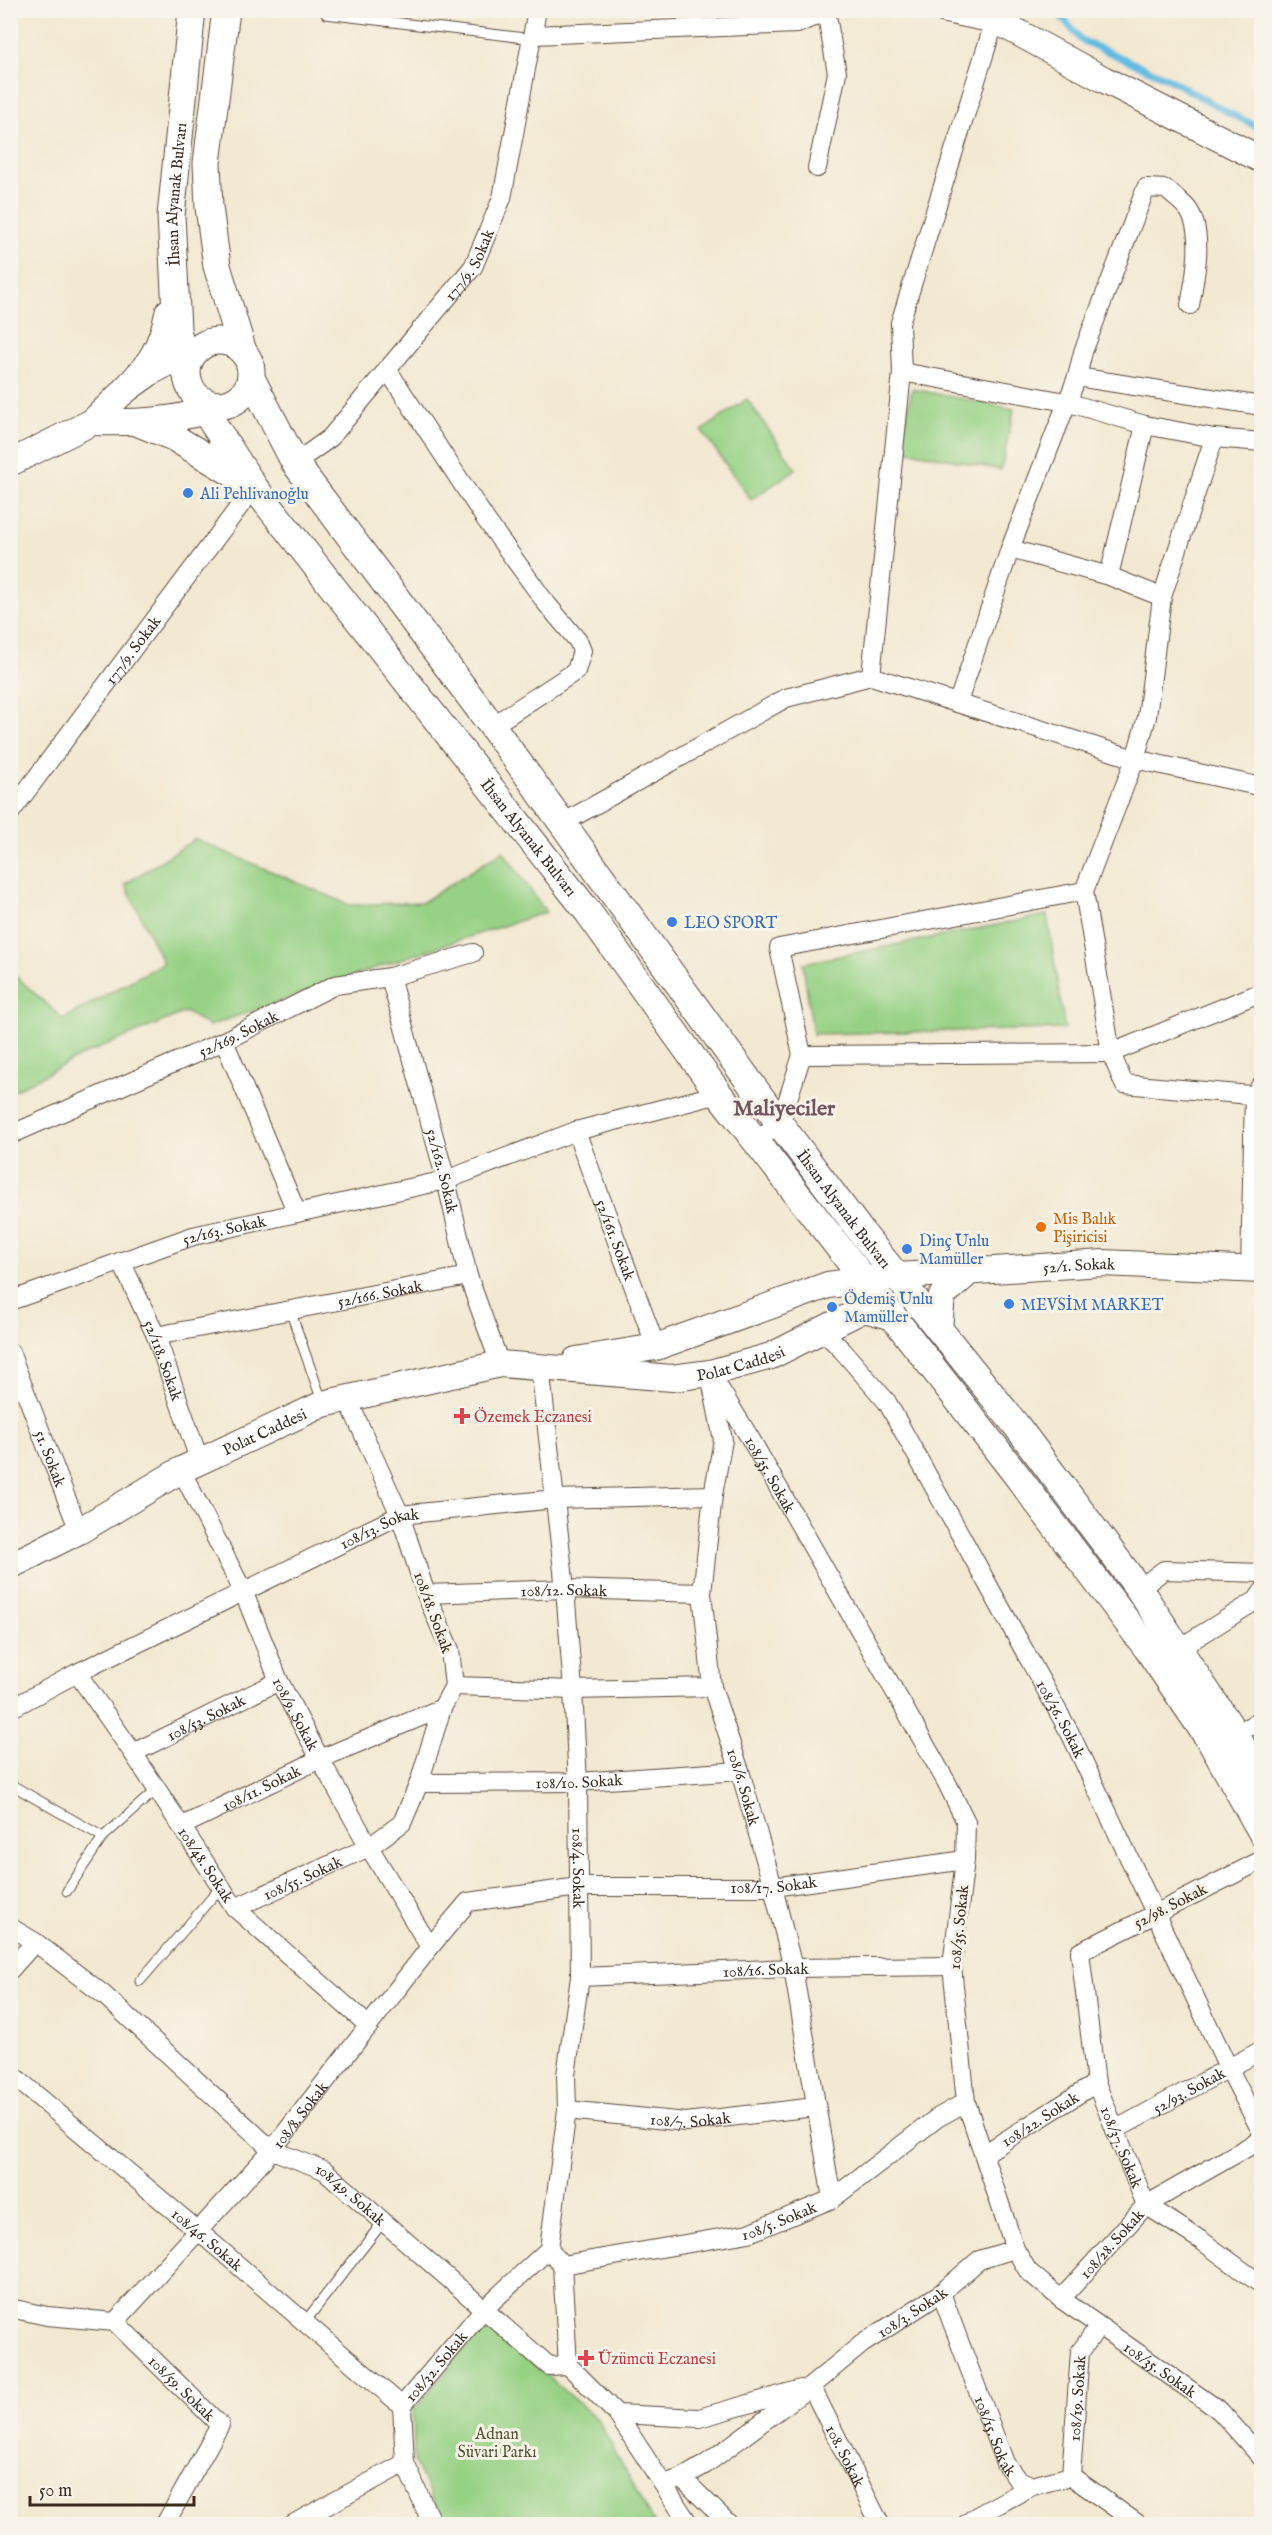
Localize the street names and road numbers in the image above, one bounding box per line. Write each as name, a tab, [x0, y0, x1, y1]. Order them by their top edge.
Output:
street label: İhsan Alyanak Bulvarı	[163, 122, 192, 267]
street label: 177/9. Sokak	[441, 226, 500, 306]
street label: 177/9. Sokak	[102, 612, 166, 689]
street label: İhsan Alyanak Bulvarı	[475, 774, 580, 901]
street label: 52/169. Sokak	[196, 1007, 283, 1063]
street label: 52/162. Sokak	[420, 1127, 461, 1216]
street label: İhsan Alyanak Bulvarı	[791, 1145, 895, 1273]
street label: 52/161. Sokak	[590, 1197, 639, 1284]
street label: 52/163. Sokak	[180, 1212, 269, 1251]
street label: 52/1. Sokak	[1043, 1255, 1116, 1279]
street label: 52/166. Sokak	[336, 1277, 425, 1313]
street label: 52/118. Sokak	[138, 1317, 186, 1404]
street label: Polat Caddesi	[696, 1343, 789, 1387]
street label: Polat Caddesi	[220, 1405, 310, 1461]
street label: 51. Sokak	[29, 1428, 69, 1491]
street label: 108/35. Sokak	[739, 1433, 799, 1517]
street label: 108/13. Sokak	[337, 1505, 421, 1555]
street label: 108/18. Sokak	[408, 1569, 456, 1657]
street label: 108/12. Sokak	[520, 1581, 608, 1603]
street label: 108/9. Sokak	[267, 1675, 322, 1755]
street label: 108/36. Sokak	[1031, 1677, 1089, 1762]
street label: 108/53. Sokak	[164, 1691, 249, 1747]
street label: 108/6. Sokak	[721, 1746, 763, 1829]
street label: 108/11. Sokak	[219, 1762, 305, 1817]
street label: 108/10. Sokak	[535, 1771, 624, 1794]
street label: 108/48. Sokak	[172, 1824, 237, 1908]
street label: 108/4. Sokak	[566, 1828, 587, 1909]
street label: 108/55. Sokak	[260, 1852, 346, 1906]
street label: 108/17. Sokak	[731, 1873, 819, 1899]
street label: 52/98. Sokak	[1131, 1880, 1211, 1934]
street label: 108/35. Sokak	[946, 1883, 974, 1971]
street label: 108/16. Sokak	[723, 1960, 809, 1983]
street label: 52/93. Sokak	[1150, 2064, 1230, 2119]
street label: 108/8. Sokak	[269, 2078, 334, 2153]
street label: 108/22. Sokak	[998, 2088, 1084, 2152]
street label: 108/37. Sokak	[1095, 2104, 1146, 2192]
street label: 108/7. Sokak	[649, 2109, 732, 2134]
street label: 108/49. Sokak	[312, 2160, 389, 2231]
street label: 108/5. Sokak	[741, 2198, 820, 2246]
street label: 108/46. Sokak	[166, 2205, 246, 2277]
street label: 108/28. Sokak	[1076, 2205, 1150, 2284]
street label: 108/3. Sokak	[874, 2283, 953, 2343]
street label: 108/32. Sokak	[402, 2327, 473, 2407]
street label: 108/35. Sokak	[1119, 2338, 1200, 2404]
street label: 108/59. Sokak	[143, 2352, 219, 2427]
street label: 108/19. Sokak	[1066, 2354, 1092, 2442]
street label: 108/15. Sokak	[969, 2394, 1020, 2482]
street label: 108. Sokak	[820, 2422, 868, 2492]

